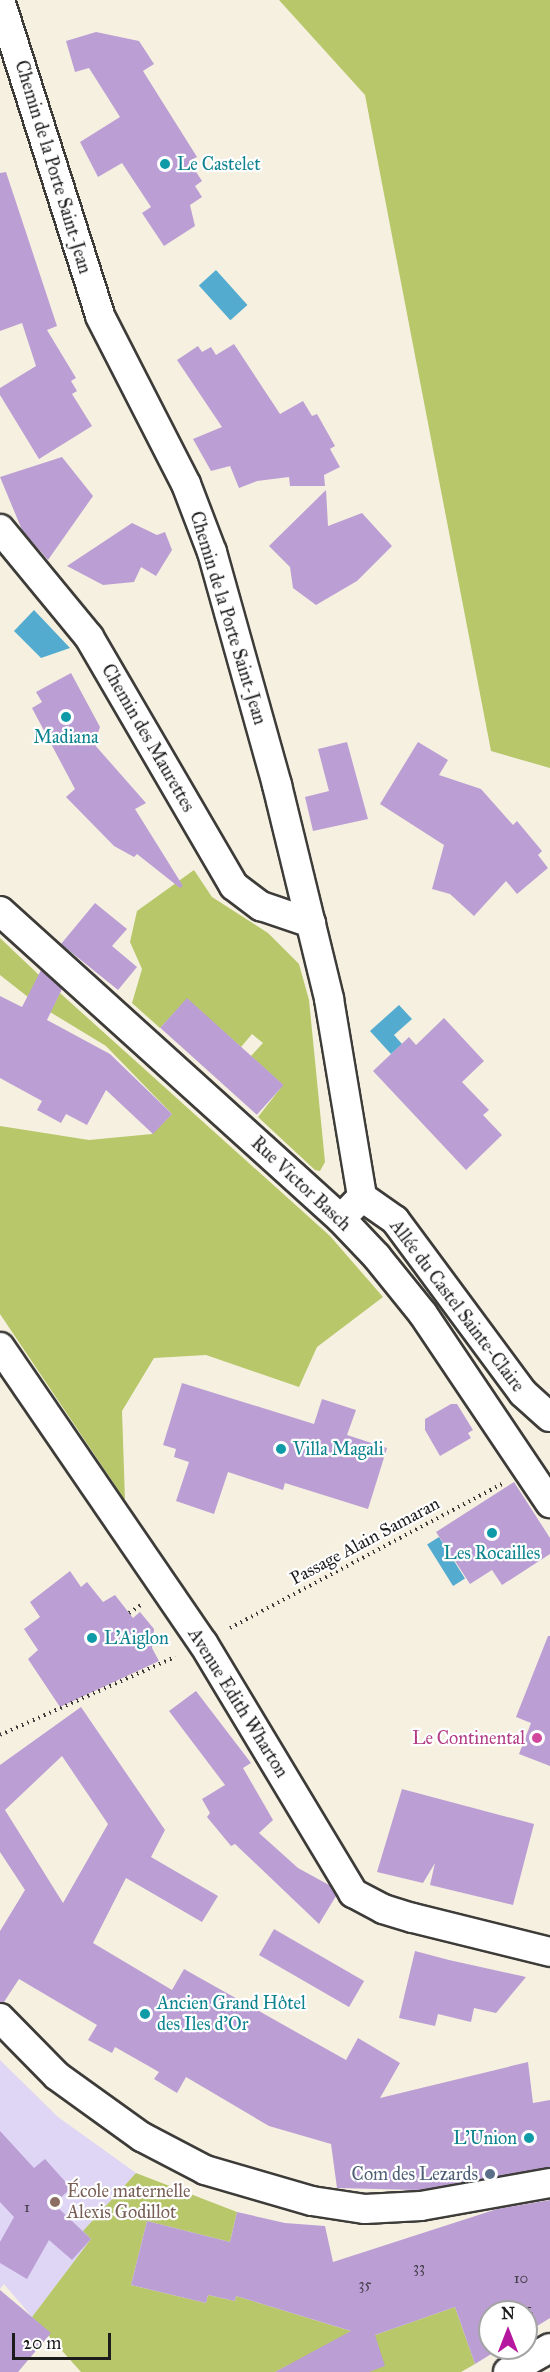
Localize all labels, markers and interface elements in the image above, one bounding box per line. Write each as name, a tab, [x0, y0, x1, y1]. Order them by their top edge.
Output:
street label: Chemin de la Porte Saint-Jean	[10, 58, 96, 276]
place label: Le Castelet	[177, 153, 261, 175]
marker: Le Castelet	[158, 157, 172, 171]
street label: Chemin de la Porte Saint-Jean	[185, 509, 271, 727]
street label: Chemin des Maurettes	[97, 660, 199, 816]
marker: Madiana	[59, 710, 73, 724]
place label: Madiana	[33, 726, 99, 748]
street label: Rue Victor Basch	[247, 1132, 355, 1236]
street label: Allée du Castel Sainte-Claire	[385, 1216, 529, 1396]
place label: Villa Magali	[293, 1438, 384, 1460]
marker: Villa Magali	[274, 1442, 288, 1456]
street label: Passage Alain Samaran	[287, 1492, 443, 1590]
marker: Les Rocailles	[485, 1526, 499, 1540]
place label: Les Rocailles	[444, 1542, 540, 1564]
street label: Avenue Edith Wharton	[183, 1624, 293, 1782]
place label: L'Aiglon	[104, 1627, 169, 1649]
marker: L'Aiglon	[85, 1631, 99, 1645]
place label: Le Continental	[412, 1727, 525, 1749]
marker: Le Continental	[530, 1731, 544, 1745]
place label: Ancien Grand Hôtel des Iles d'Or	[157, 1993, 306, 2036]
marker: Ancien Grand Hôtel des Iles d'Or	[138, 2007, 152, 2021]
place label: L'Union	[453, 2127, 517, 2149]
marker: L'Union	[522, 2131, 536, 2145]
place label: Com des Lezards	[352, 2163, 478, 2185]
marker: Com des Lezards	[483, 2167, 497, 2181]
place label: École maternelle Alexis Godillot	[67, 2181, 191, 2224]
marker: École maternelle Alexis Godillot	[48, 2195, 62, 2209]
house number: 1	[24, 2199, 30, 2217]
house number: 33	[413, 2259, 425, 2277]
house number: 10	[514, 2270, 528, 2288]
house number: 35	[359, 2276, 371, 2294]
north arrow	[478, 2300, 538, 2360]
text: N	[501, 2304, 515, 2323]
scale bar	[15, 2321, 114, 2359]
text: 20 m	[23, 2332, 61, 2354]

